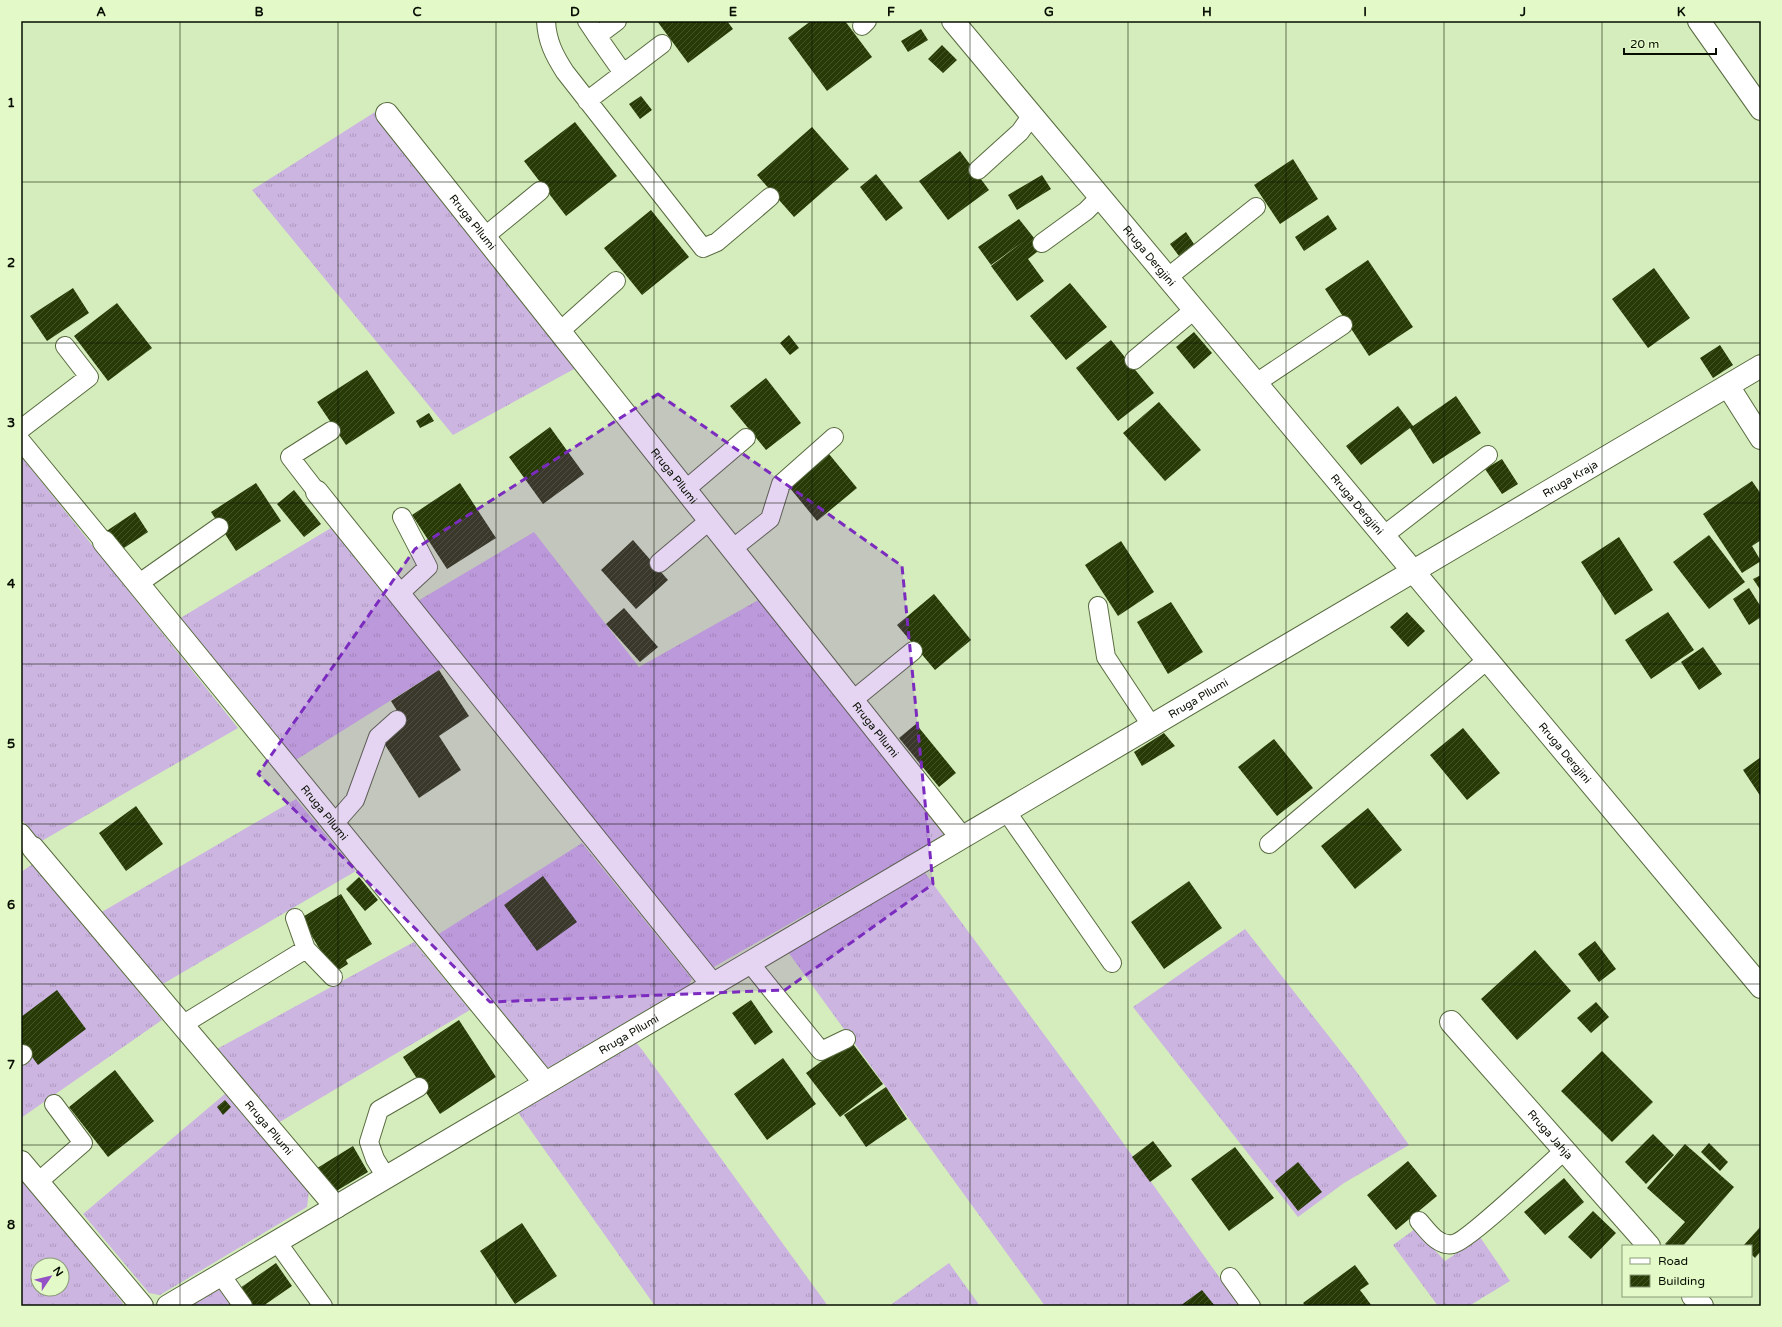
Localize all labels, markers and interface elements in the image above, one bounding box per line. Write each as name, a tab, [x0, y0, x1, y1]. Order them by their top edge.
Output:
text: A	[96, 4, 106, 20]
text: B	[254, 4, 264, 20]
text: C	[412, 4, 422, 20]
text: D	[570, 4, 580, 20]
text: E	[729, 4, 737, 20]
text: F	[887, 4, 895, 20]
text: G	[1044, 4, 1054, 20]
text: H	[1202, 4, 1212, 20]
text: I	[1363, 4, 1367, 20]
text: J	[1519, 4, 1526, 20]
text: K	[1677, 4, 1686, 20]
scale bar	[1624, 30, 1716, 56]
text: 20 m	[1630, 37, 1659, 51]
text: 1	[7, 95, 15, 111]
street label: Rruga Pllumi	[447, 192, 499, 252]
street label: Rruga Dergjini	[1120, 223, 1178, 289]
text: 2	[7, 255, 15, 271]
text: 3	[7, 415, 15, 431]
street label: Rruga Pllumi	[648, 445, 700, 506]
street label: Rruga Kraja	[1540, 457, 1600, 500]
street label: Rruga Dergjini	[1328, 471, 1386, 537]
text: 4	[7, 576, 16, 592]
street label: Rruga Pllumi	[1166, 676, 1230, 721]
street label: Rruga Pllumi	[850, 699, 902, 760]
street label: Rruga Dergjini	[1536, 720, 1594, 786]
text: 5	[7, 736, 15, 752]
street label: Rruga Pllumi	[298, 782, 351, 843]
text: 6	[7, 897, 15, 913]
street label: Rruga Pllumi	[597, 1011, 661, 1057]
text: 7	[7, 1057, 15, 1073]
street label: Rruga Pllumi	[242, 1098, 296, 1158]
street label: Rruga Jahja	[1525, 1107, 1576, 1162]
text: 8	[7, 1217, 15, 1233]
legend	[1622, 1245, 1752, 1297]
text: Road	[1658, 1254, 1688, 1268]
north arrow	[30, 1257, 70, 1297]
text: N	[50, 1264, 66, 1279]
text: Building	[1658, 1274, 1705, 1288]

